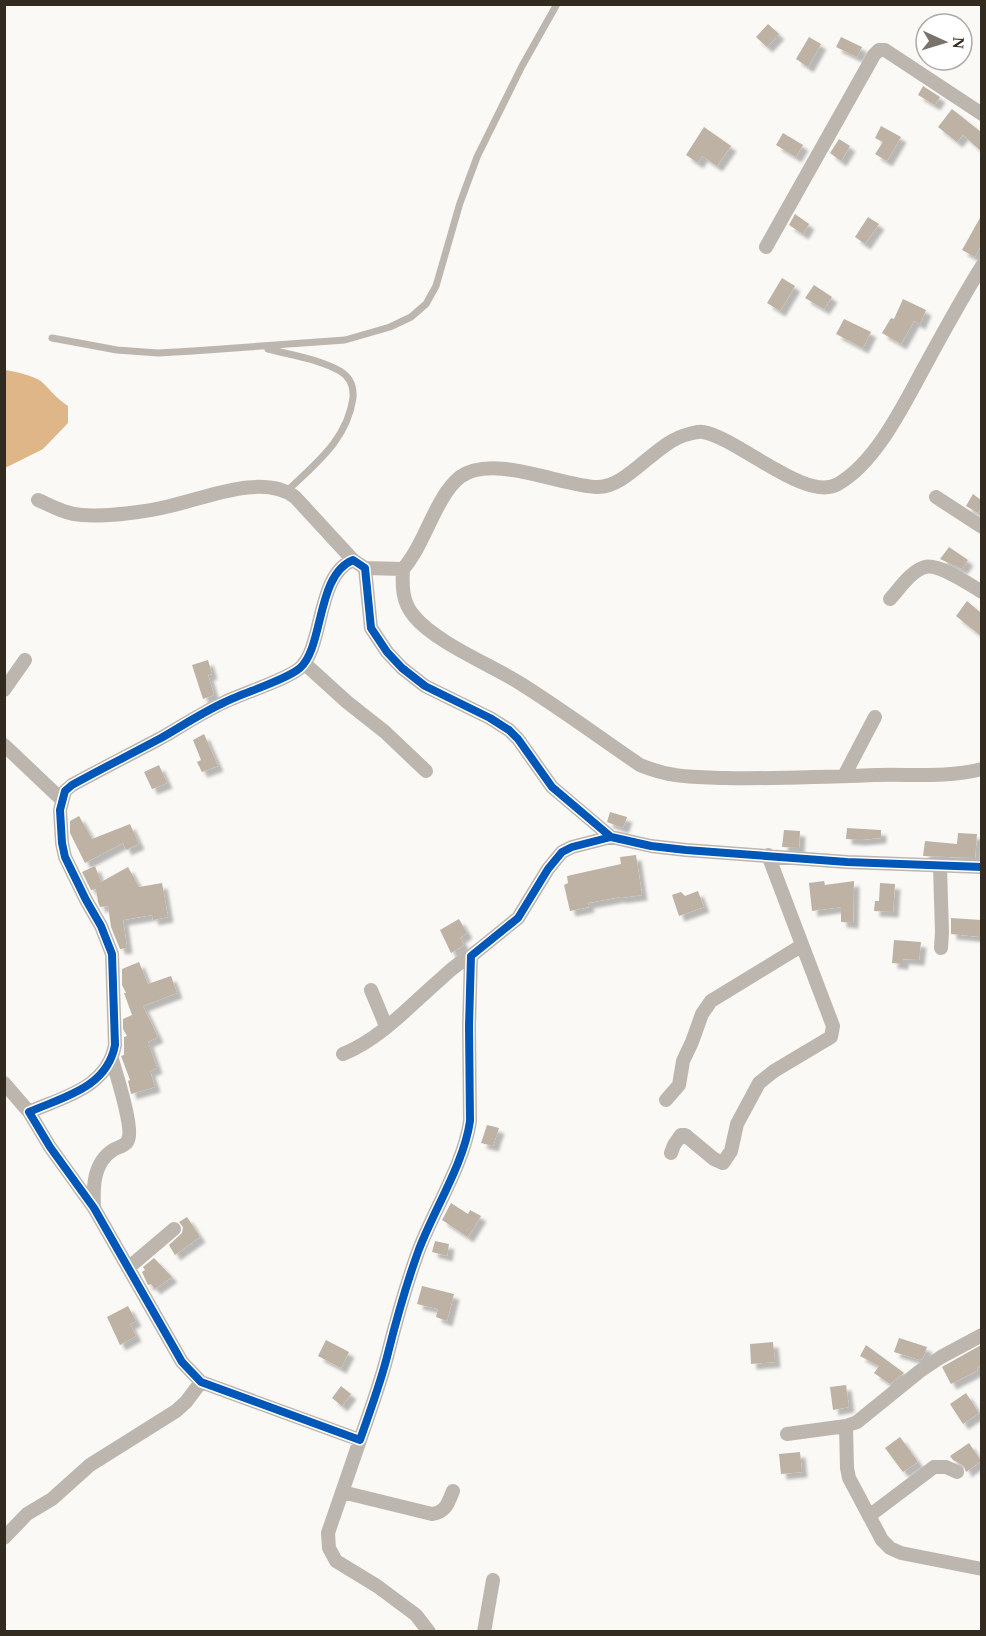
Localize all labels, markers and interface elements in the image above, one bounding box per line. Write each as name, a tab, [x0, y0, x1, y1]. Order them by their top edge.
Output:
north arrow	[914, 12, 974, 72]
text: N	[950, 37, 967, 50]

